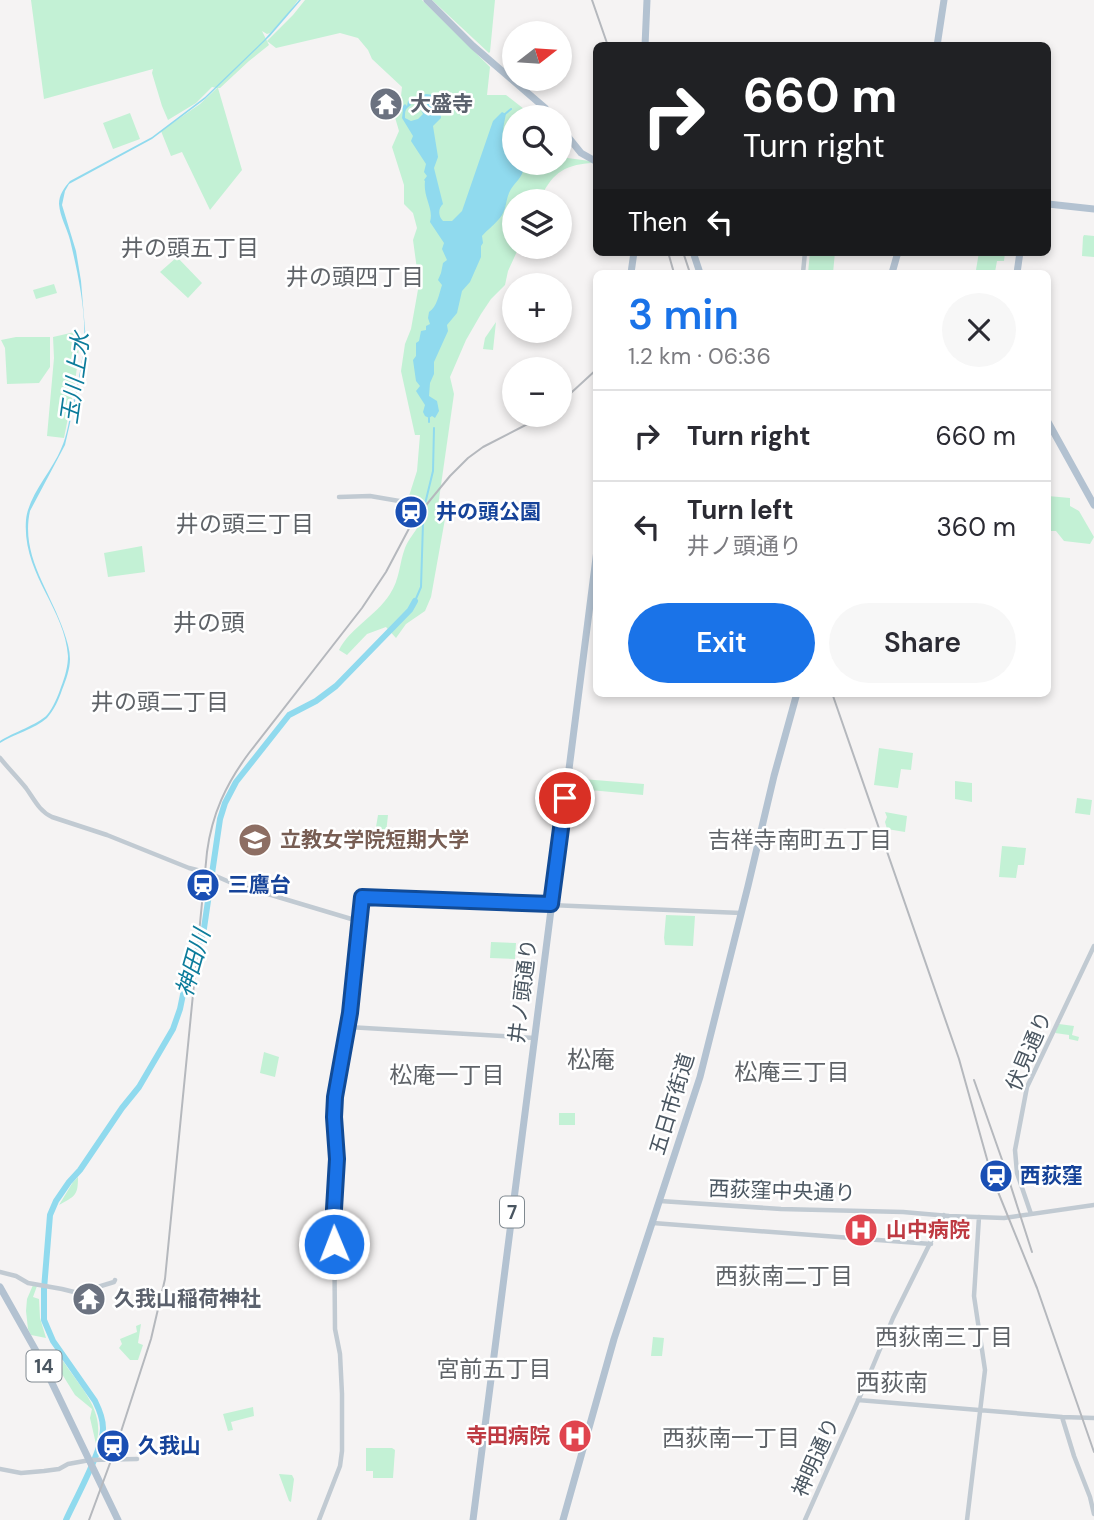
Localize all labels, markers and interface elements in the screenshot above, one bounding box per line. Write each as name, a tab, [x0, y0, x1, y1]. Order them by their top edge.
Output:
north arrow	[502, 21, 572, 91]
map controls	[502, 21, 572, 427]
text: 660 m	[743, 63, 897, 127]
icon: right	[628, 70, 719, 161]
temple icon: 大盛寺	[367, 85, 405, 123]
place label: 大盛寺	[410, 90, 473, 118]
button: search	[502, 105, 572, 175]
text: Turn right	[743, 125, 885, 167]
button: layers	[502, 189, 572, 259]
icon: left	[701, 203, 739, 241]
text: Then	[628, 205, 687, 239]
district label: 井の頭五丁目	[121, 233, 259, 263]
district label: 井の頭四丁目	[286, 262, 424, 292]
button: +	[502, 273, 572, 343]
text: 3 min	[628, 287, 739, 342]
button: close	[942, 293, 1016, 367]
water label: 玉川上水	[54, 327, 97, 426]
text: 1.2 km · 06:36	[628, 341, 771, 371]
button: −	[502, 357, 572, 427]
icon: right	[628, 417, 666, 455]
text: Turn right	[687, 419, 811, 453]
text: 660 m	[935, 419, 1016, 453]
station icon: 井の頭公園	[392, 493, 430, 531]
text: Turn left	[687, 493, 794, 527]
place label: 井の頭公園	[436, 498, 541, 526]
icon: left	[628, 508, 666, 546]
district label: 井の頭三丁目	[176, 509, 314, 539]
text: 360 m	[936, 510, 1016, 544]
text: 井ノ頭通り	[687, 531, 802, 561]
button: Exit	[628, 603, 815, 683]
button: Share	[829, 603, 1016, 683]
district label: 井の頭	[173, 607, 245, 638]
district label: 井の頭二丁目	[91, 687, 229, 717]
pin	[535, 768, 595, 828]
icon: arrive	[546, 779, 584, 817]
school or university icon: 立教女学院短期大学	[236, 821, 274, 859]
district label: 吉祥寺南町五丁目	[708, 825, 892, 855]
place label: 立教女学院短期大学	[280, 826, 469, 854]
station icon: 三鷹台	[184, 866, 222, 904]
place label: 三鷹台	[228, 871, 291, 899]
water label: 神田川	[169, 923, 218, 1000]
street label: 井ノ頭通り	[503, 937, 543, 1045]
street label: 伏見通り	[1000, 1007, 1058, 1095]
district label: 松庵	[567, 1044, 615, 1075]
street label: 五日市街道	[643, 1050, 701, 1158]
district label: 松庵三丁目	[735, 1057, 850, 1087]
district label: 松庵一丁目	[390, 1060, 505, 1090]
station icon: 西荻窪	[977, 1157, 1015, 1195]
place label: 西荻窪	[1020, 1162, 1083, 1190]
street label: 西荻窪中央通り	[708, 1174, 856, 1208]
road number: 7	[500, 1196, 524, 1228]
position arrow	[297, 1207, 371, 1281]
hospital icon: 山中病院	[842, 1211, 880, 1249]
place label: 山中病院	[886, 1216, 970, 1244]
district label: 西荻南二丁目	[715, 1261, 853, 1291]
temple icon: 久我山稲荷神社	[70, 1280, 108, 1318]
place label: 久我山稲荷神社	[114, 1285, 261, 1313]
district label: 西荻南三丁目	[875, 1322, 1013, 1352]
road number: 14	[26, 1350, 61, 1382]
district label: 宮前五丁目	[437, 1354, 552, 1384]
district label: 西荻南	[856, 1367, 928, 1398]
street label: 神明通り	[786, 1413, 846, 1501]
hospital icon: 寺田病院	[556, 1417, 594, 1455]
place label: 寺田病院	[466, 1422, 550, 1450]
district label: 西荻南一丁目	[662, 1423, 800, 1453]
station icon: 久我山	[94, 1427, 132, 1465]
place label: 久我山	[138, 1432, 201, 1460]

